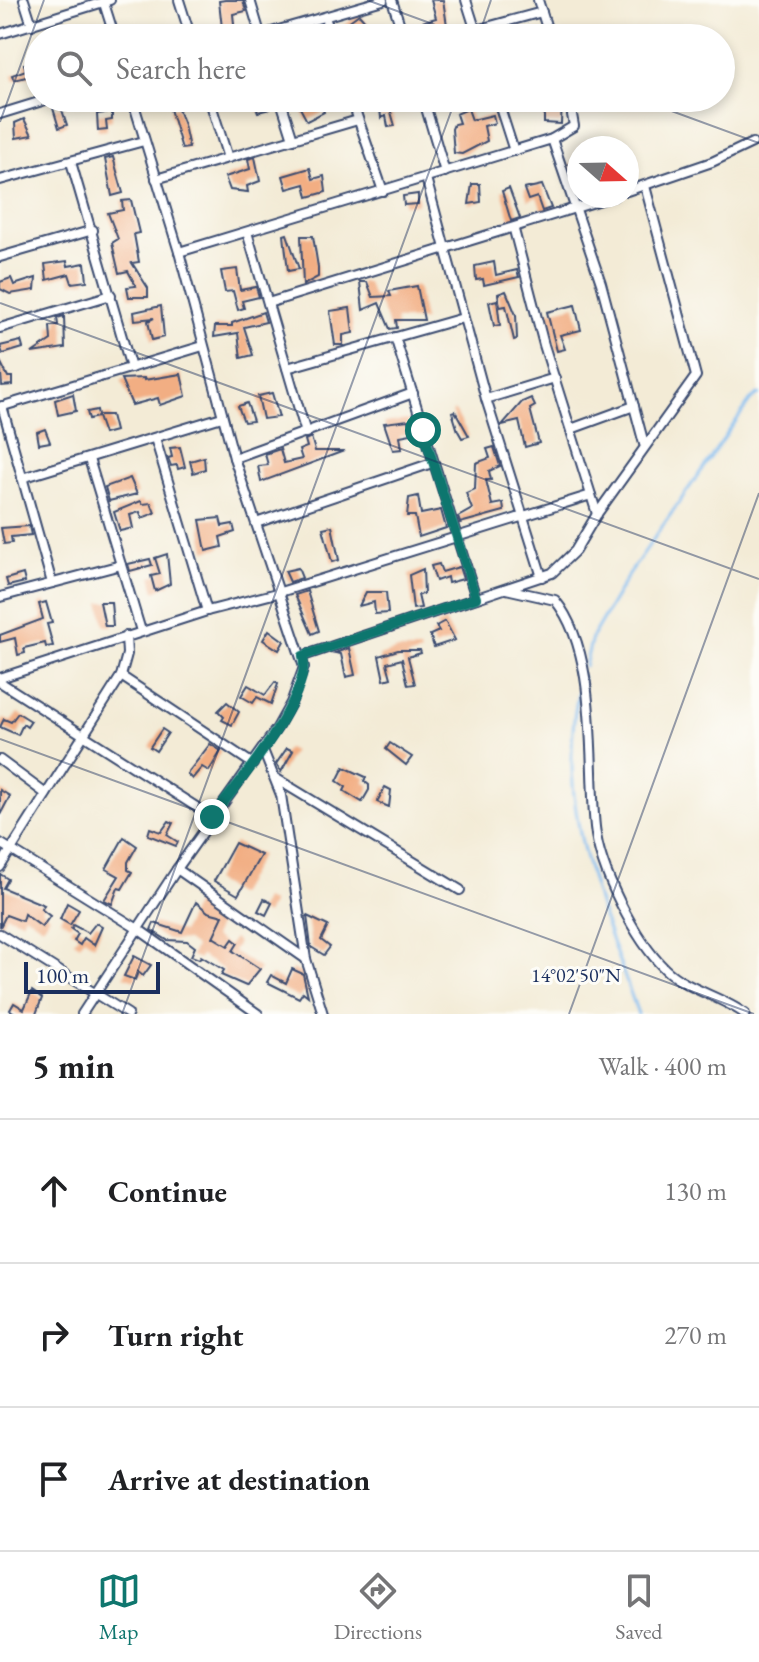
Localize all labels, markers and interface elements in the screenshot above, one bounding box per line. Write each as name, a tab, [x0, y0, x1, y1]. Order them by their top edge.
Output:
search box	[24, 24, 735, 112]
icon: search	[52, 46, 96, 90]
text: Search here	[116, 49, 246, 88]
north arrow	[567, 136, 639, 208]
route start	[405, 412, 441, 448]
route end	[194, 799, 230, 835]
scale bar	[24, 958, 160, 994]
text: 100 m	[36, 961, 89, 990]
text: 14°02'50"N	[531, 962, 621, 988]
text: 5 min	[32, 1044, 115, 1088]
text: Walk · 400 m	[599, 1049, 727, 1083]
icon: ahead	[32, 1169, 76, 1213]
text: Continue	[108, 1172, 227, 1211]
text: 130 m	[664, 1174, 727, 1208]
icon: right	[32, 1313, 76, 1357]
text: Turn right	[108, 1316, 244, 1355]
text: 270 m	[664, 1318, 727, 1352]
icon: arrive	[32, 1457, 76, 1501]
text: Arrive at destination	[108, 1460, 370, 1499]
tab: Map	[97, 1569, 141, 1646]
tab: Directions	[334, 1569, 422, 1646]
tab: Saved	[615, 1569, 662, 1646]

